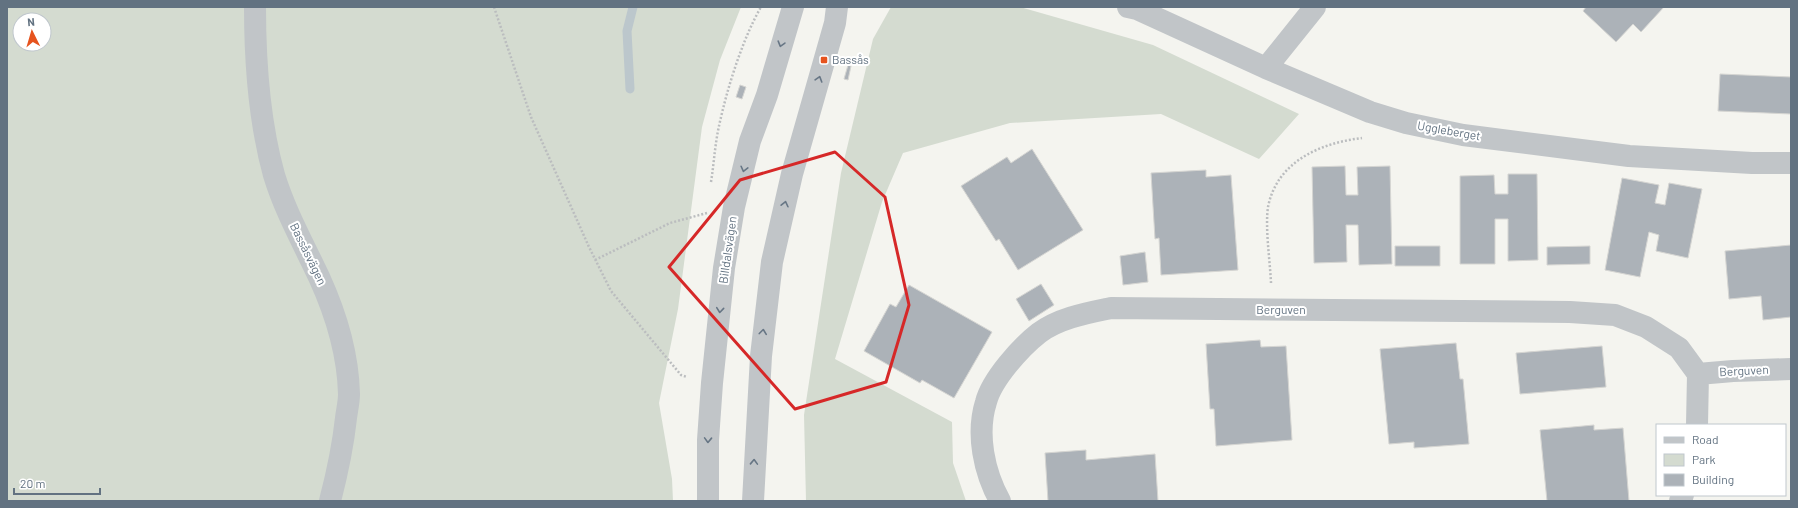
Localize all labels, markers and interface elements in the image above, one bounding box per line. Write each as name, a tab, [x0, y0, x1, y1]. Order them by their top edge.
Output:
north arrow	[12, 12, 52, 52]
text: N	[27, 15, 35, 28]
one-way arrow	[778, 41, 786, 48]
place label: Bassås	[832, 52, 869, 66]
marker: Bassås	[819, 55, 829, 65]
one-way arrow	[814, 76, 823, 83]
street label: Uggleberget	[1416, 118, 1482, 142]
one-way arrow	[740, 165, 748, 172]
one-way arrow	[780, 201, 788, 208]
street label: Billdalsvägen	[715, 215, 739, 284]
street label: Bassåsvägen	[288, 220, 330, 287]
street label: Berguven	[1256, 302, 1306, 316]
one-way arrow	[715, 307, 724, 314]
one-way arrow	[759, 329, 768, 335]
street label: Berguven	[1719, 362, 1769, 378]
legend	[1656, 424, 1786, 496]
text: Road	[1692, 432, 1719, 446]
one-way arrow	[704, 437, 713, 443]
text: Park	[1692, 452, 1716, 466]
one-way arrow	[750, 459, 758, 465]
scale bar	[14, 470, 100, 496]
text: Building	[1692, 472, 1734, 486]
text: 20 m	[20, 476, 46, 490]

